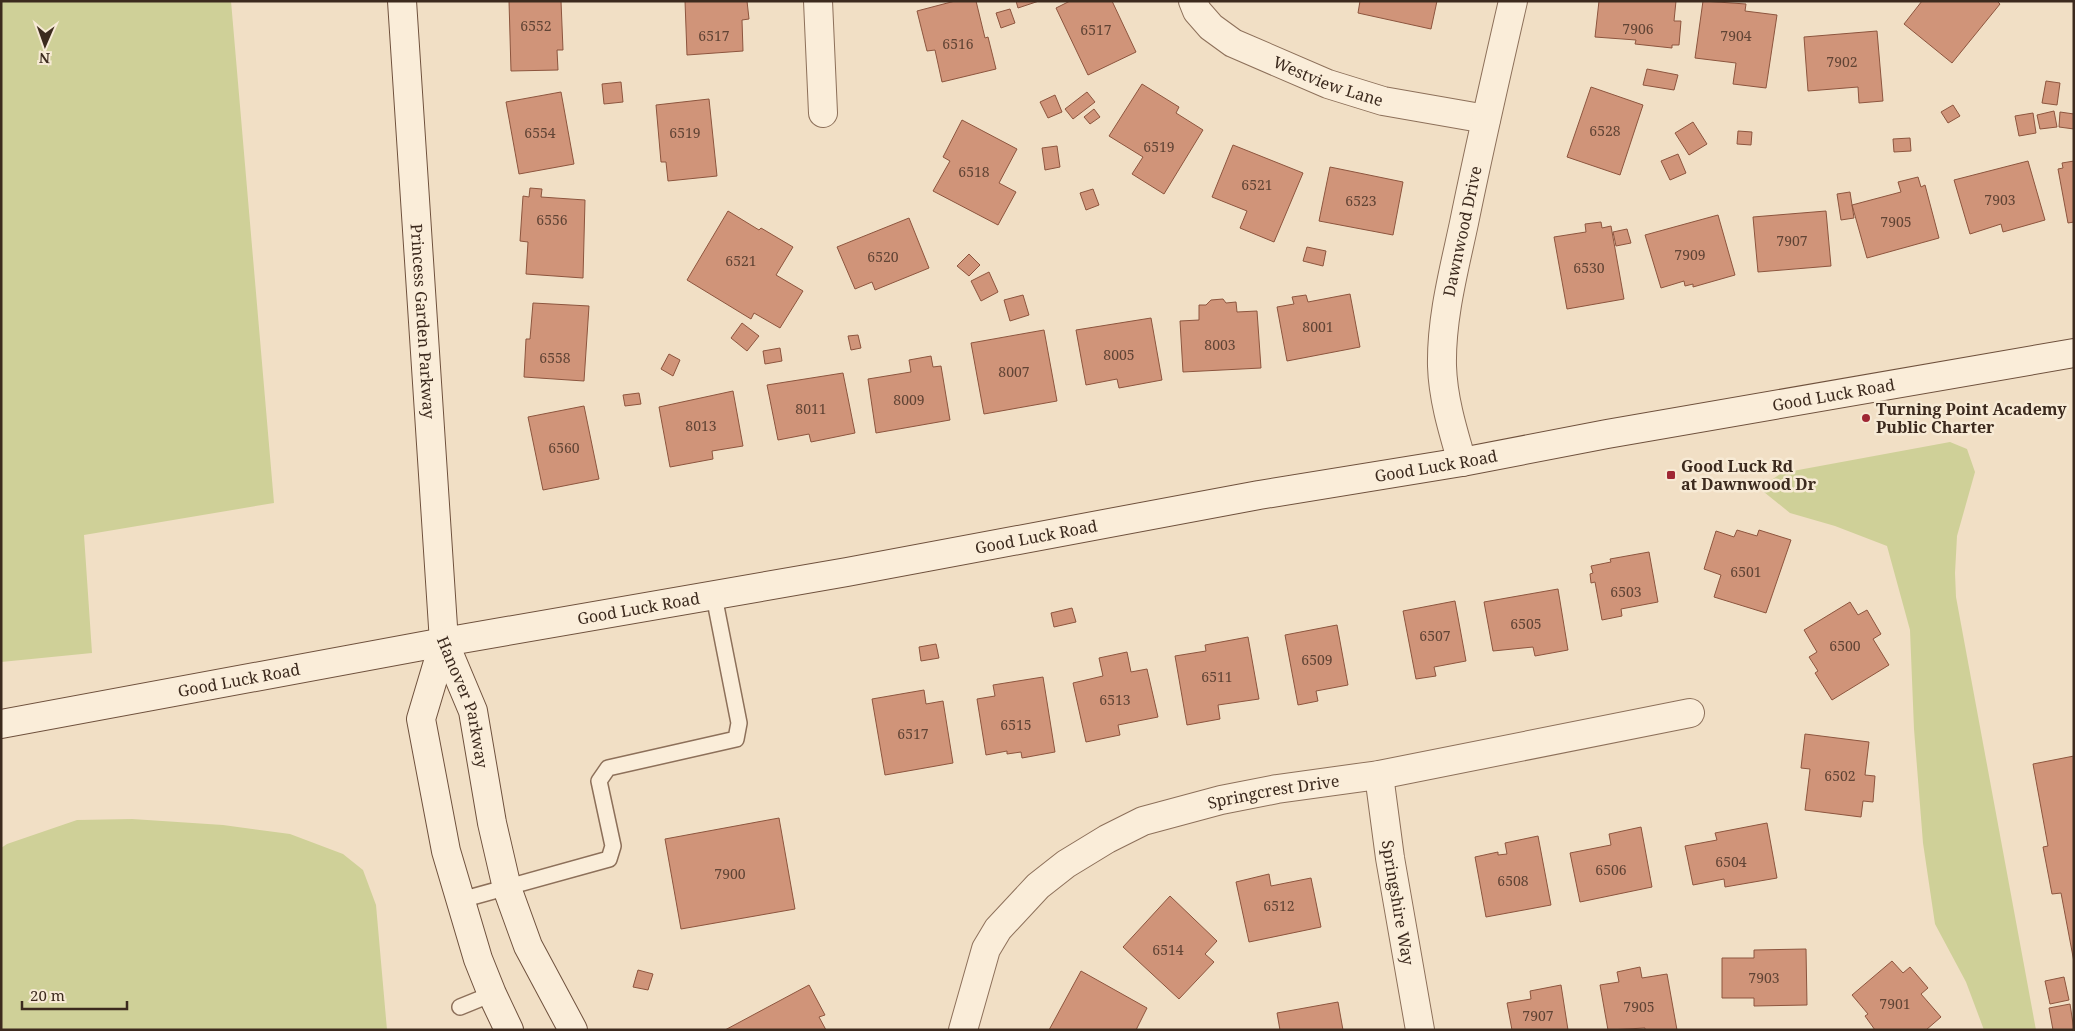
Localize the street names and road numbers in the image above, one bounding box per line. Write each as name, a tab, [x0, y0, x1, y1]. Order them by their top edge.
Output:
street label: Westview Lane	[1270, 51, 1386, 111]
street label: Dawnwood Drive	[1438, 164, 1487, 298]
street label: Princess Garden Parkway	[406, 223, 440, 421]
street label: Good Luck Road	[1771, 373, 1897, 416]
street label: Good Luck Road	[1373, 444, 1499, 487]
street label: Good Luck Road	[973, 514, 1099, 559]
street label: Good Luck Road	[576, 587, 702, 630]
street label: Hanover Parkway	[432, 633, 494, 771]
street label: Good Luck Road	[176, 658, 302, 702]
street label: Springcrest Drive	[1205, 770, 1341, 814]
street label: Springshire Way	[1377, 839, 1420, 968]

